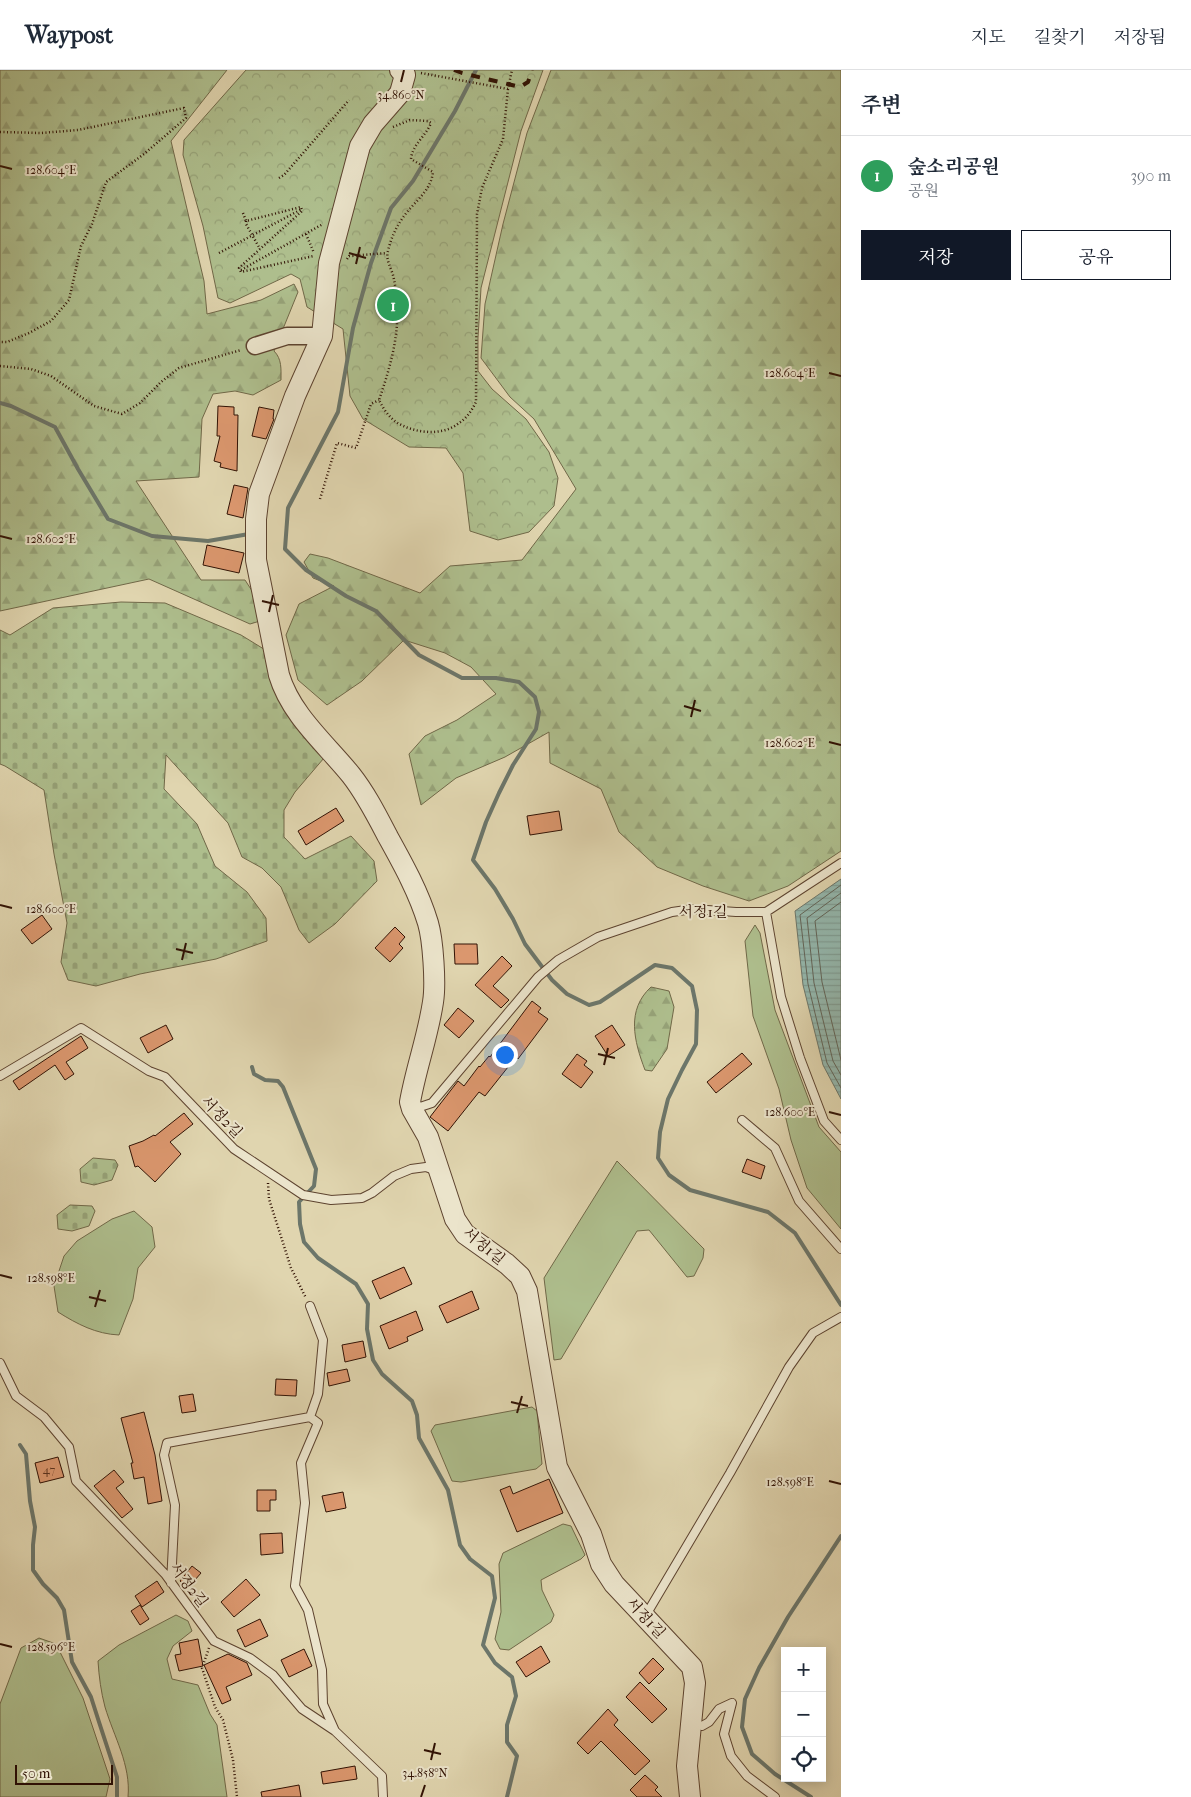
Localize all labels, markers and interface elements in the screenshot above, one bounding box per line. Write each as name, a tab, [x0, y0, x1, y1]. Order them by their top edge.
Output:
text: Waypost	[25, 21, 113, 49]
text: 지도	[971, 27, 1006, 48]
text: 길찾기	[1034, 27, 1086, 48]
text: 저장됨	[1114, 27, 1166, 48]
text: 34.860°N	[377, 88, 425, 102]
text: 주변	[861, 93, 902, 117]
text: 숲소리공원	[908, 156, 1000, 178]
text: 128.604°E	[26, 163, 76, 177]
text: 1	[874, 166, 880, 185]
text: 390 m	[1130, 166, 1171, 185]
text: 공원	[908, 181, 939, 200]
button: 저장	[861, 230, 1011, 280]
button: 공유	[1021, 230, 1171, 280]
pin: 1	[377, 286, 409, 324]
text: 128.604°E	[765, 366, 815, 380]
text: 128.602°E	[26, 532, 76, 546]
text: 128.602°E	[765, 736, 815, 750]
text: 128.600°E	[26, 902, 76, 916]
street label: 서정1길	[679, 903, 727, 921]
your location	[492, 1042, 518, 1068]
street label: 서정2길	[198, 1092, 246, 1142]
text: 128.600°E	[765, 1105, 815, 1119]
street label: 서정1길	[459, 1224, 509, 1268]
text: 128.598°E	[27, 1271, 75, 1285]
house number: 47	[43, 1463, 55, 1477]
text: 128.598°E	[766, 1475, 814, 1489]
street label: 서정2길	[166, 1559, 212, 1611]
street label: 서정1길	[623, 1594, 669, 1642]
text: 128.596°E	[27, 1640, 75, 1654]
map controls	[781, 1647, 826, 1782]
button: +	[781, 1647, 826, 1692]
button: −	[781, 1692, 826, 1737]
button: locate	[781, 1737, 826, 1782]
scale bar	[15, 1762, 112, 1785]
text: 50 m	[22, 1765, 50, 1782]
text: 34.858°N	[402, 1766, 448, 1780]

